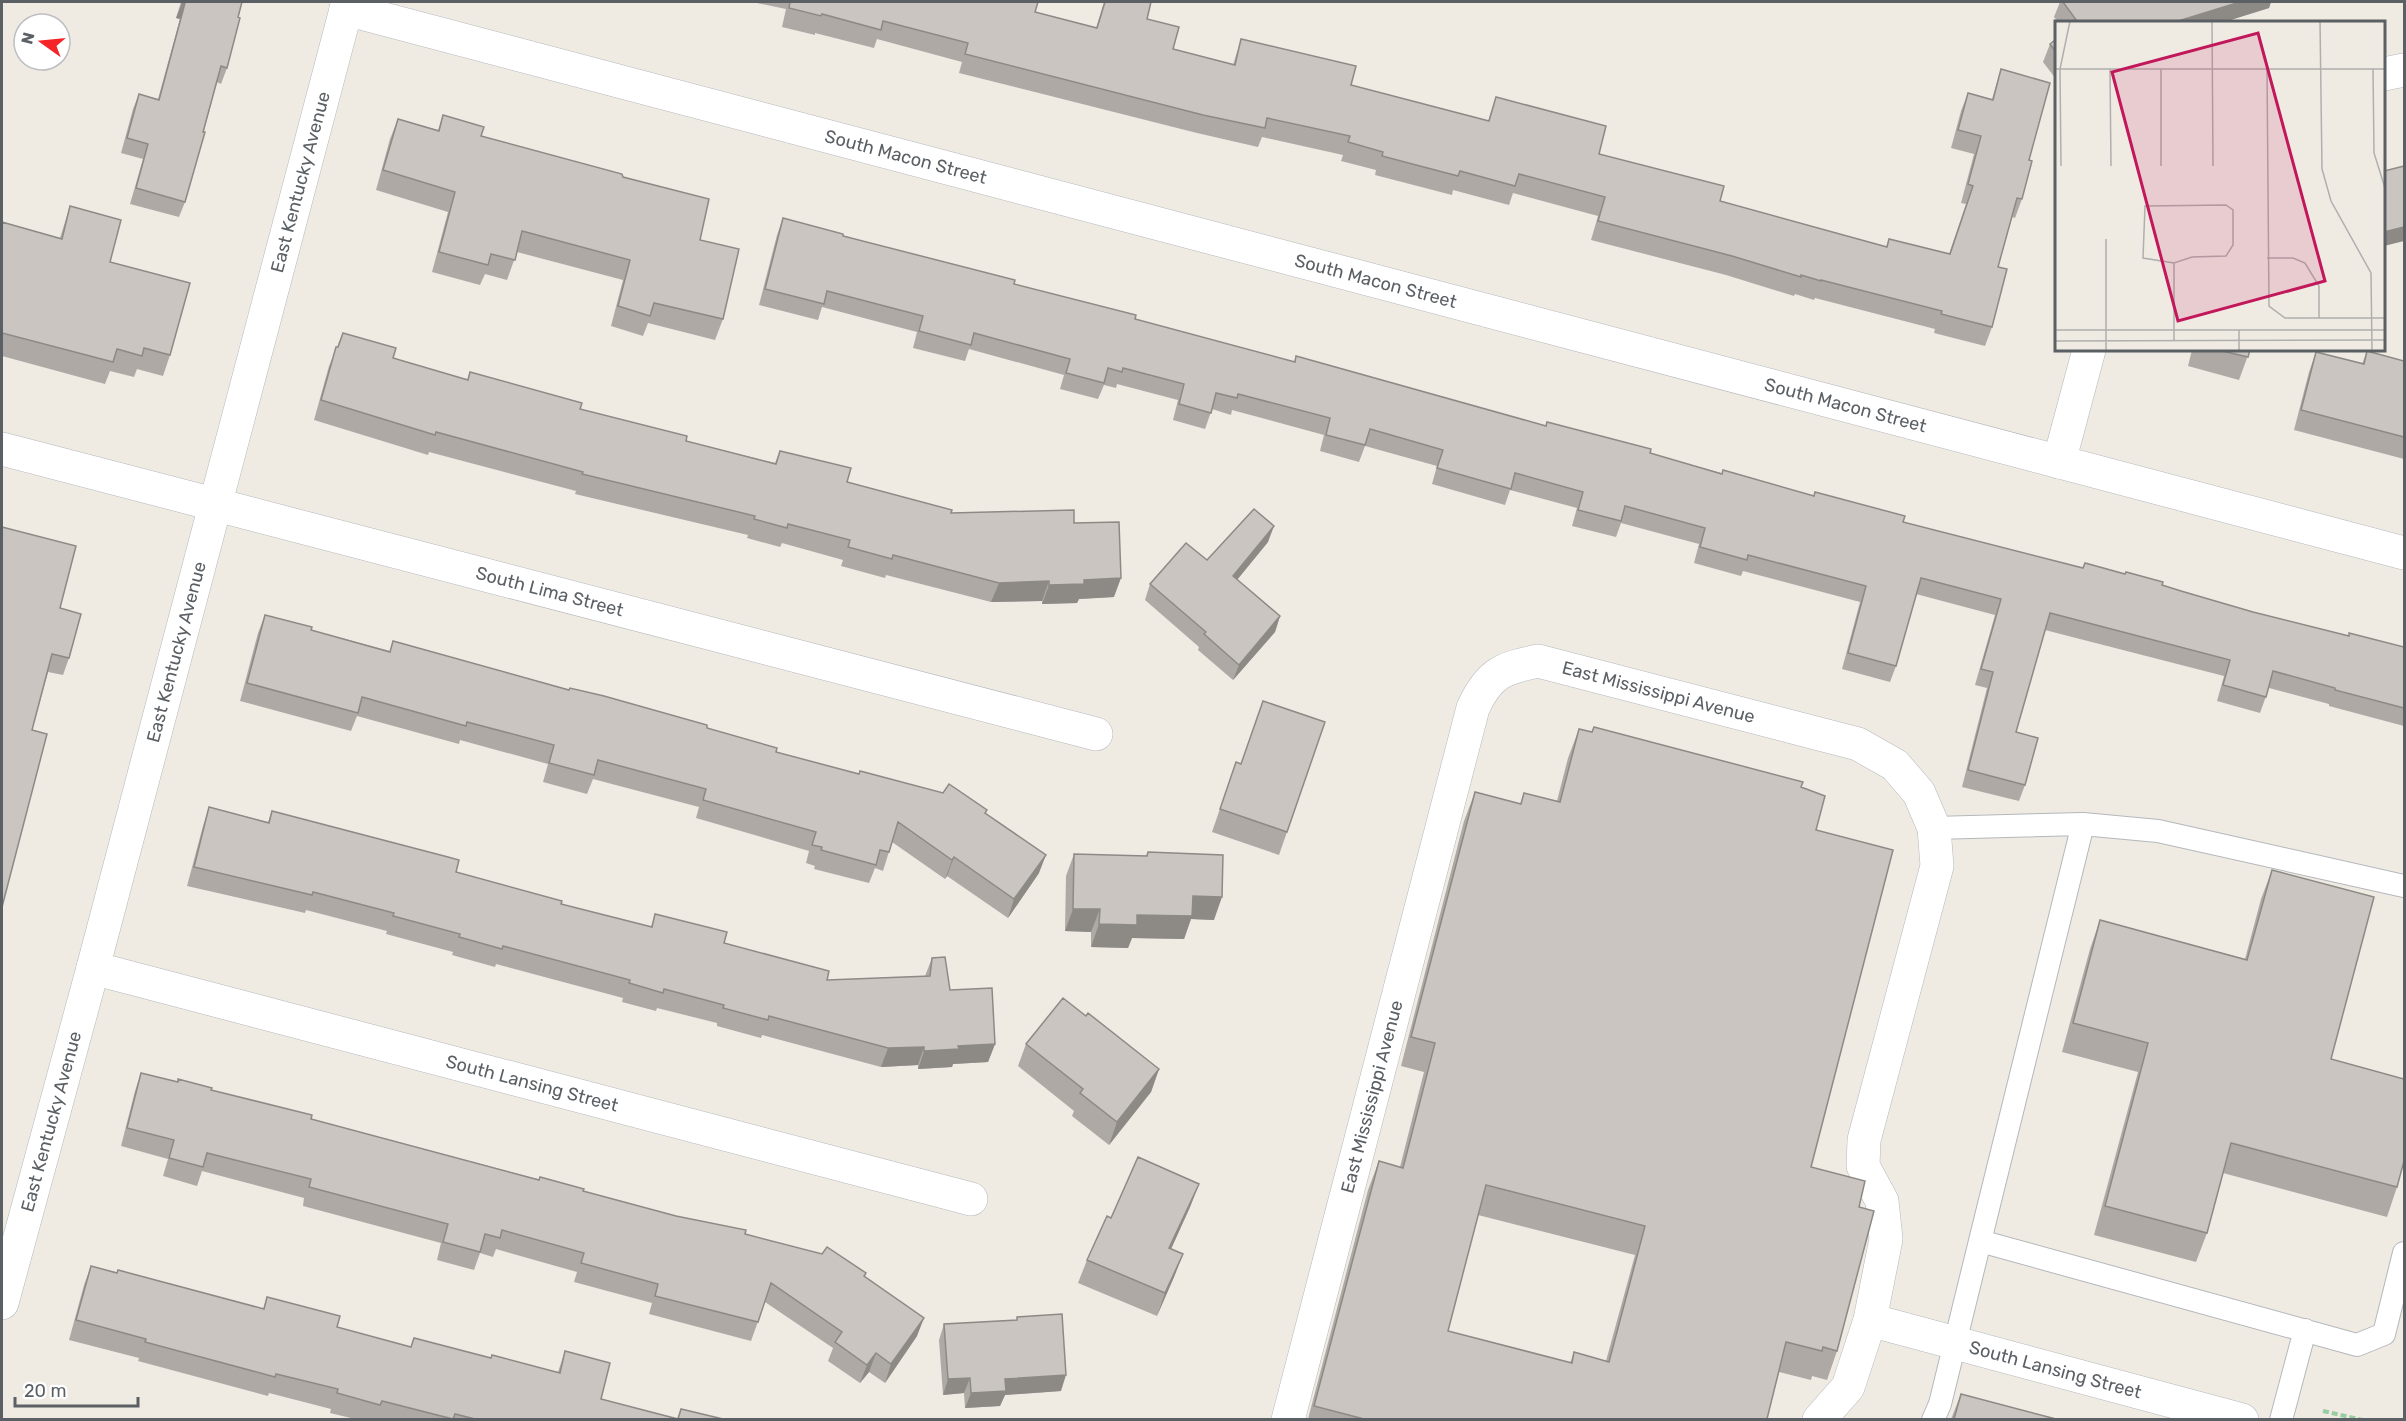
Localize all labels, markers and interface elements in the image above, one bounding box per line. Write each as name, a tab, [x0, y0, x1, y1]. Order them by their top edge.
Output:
north arrow	[12, 12, 72, 72]
inset map	[2055, 21, 2385, 351]
text: N	[17, 30, 39, 46]
street label: East Kentucky Avenue	[266, 89, 335, 275]
street label: South Macon Street	[822, 125, 989, 189]
street label: South Macon Street	[1292, 249, 1459, 313]
street label: South Macon Street	[1762, 373, 1929, 437]
street label: East Kentucky Avenue	[142, 559, 211, 745]
street label: South Lima Street	[473, 562, 626, 621]
street label: East Mississippi Avenue	[1560, 657, 1757, 728]
street label: East Mississippi Avenue	[1336, 998, 1408, 1196]
street label: East Kentucky Avenue	[16, 1029, 86, 1214]
street label: South Lansing Street	[443, 1050, 621, 1117]
street label: South Lansing Street	[1967, 1336, 2144, 1404]
scale bar	[15, 1370, 138, 1408]
text: 20 m	[24, 1380, 66, 1402]

